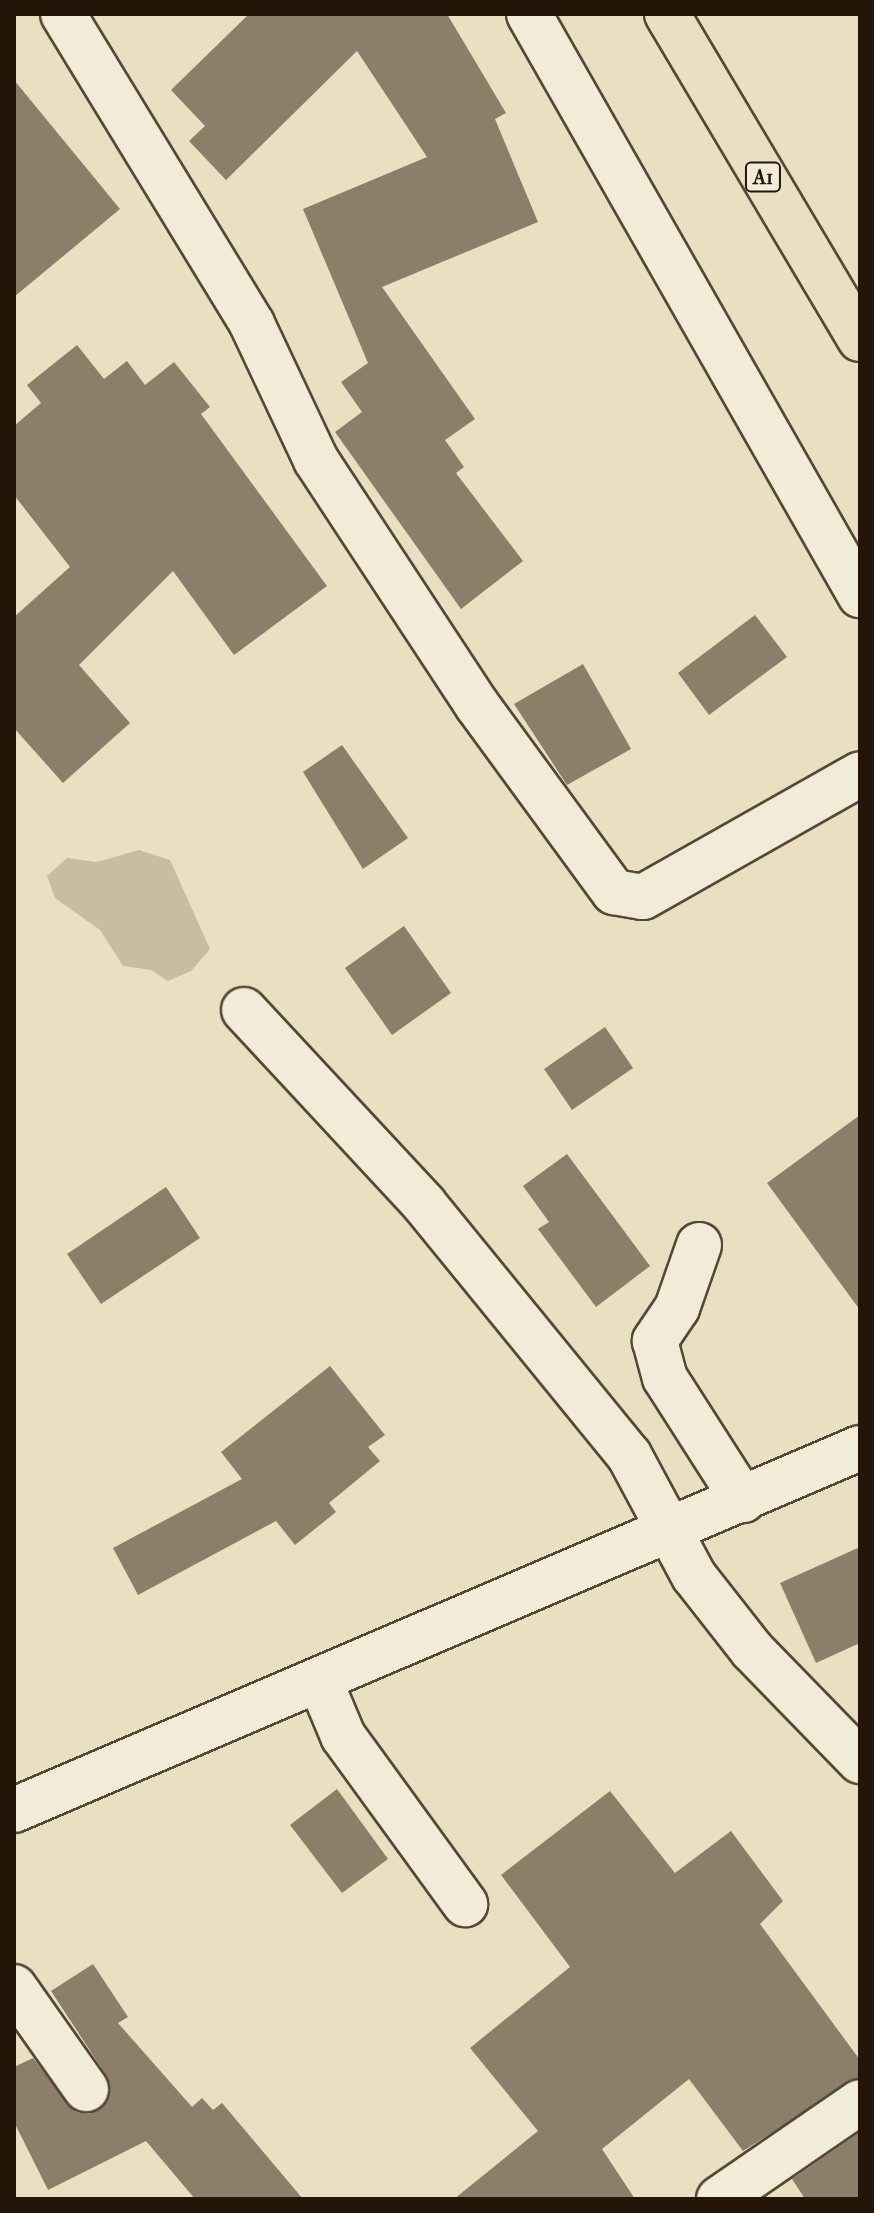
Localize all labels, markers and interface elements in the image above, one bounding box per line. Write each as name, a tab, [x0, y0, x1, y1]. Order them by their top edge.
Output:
road number: A1	[743, 161, 783, 193]

